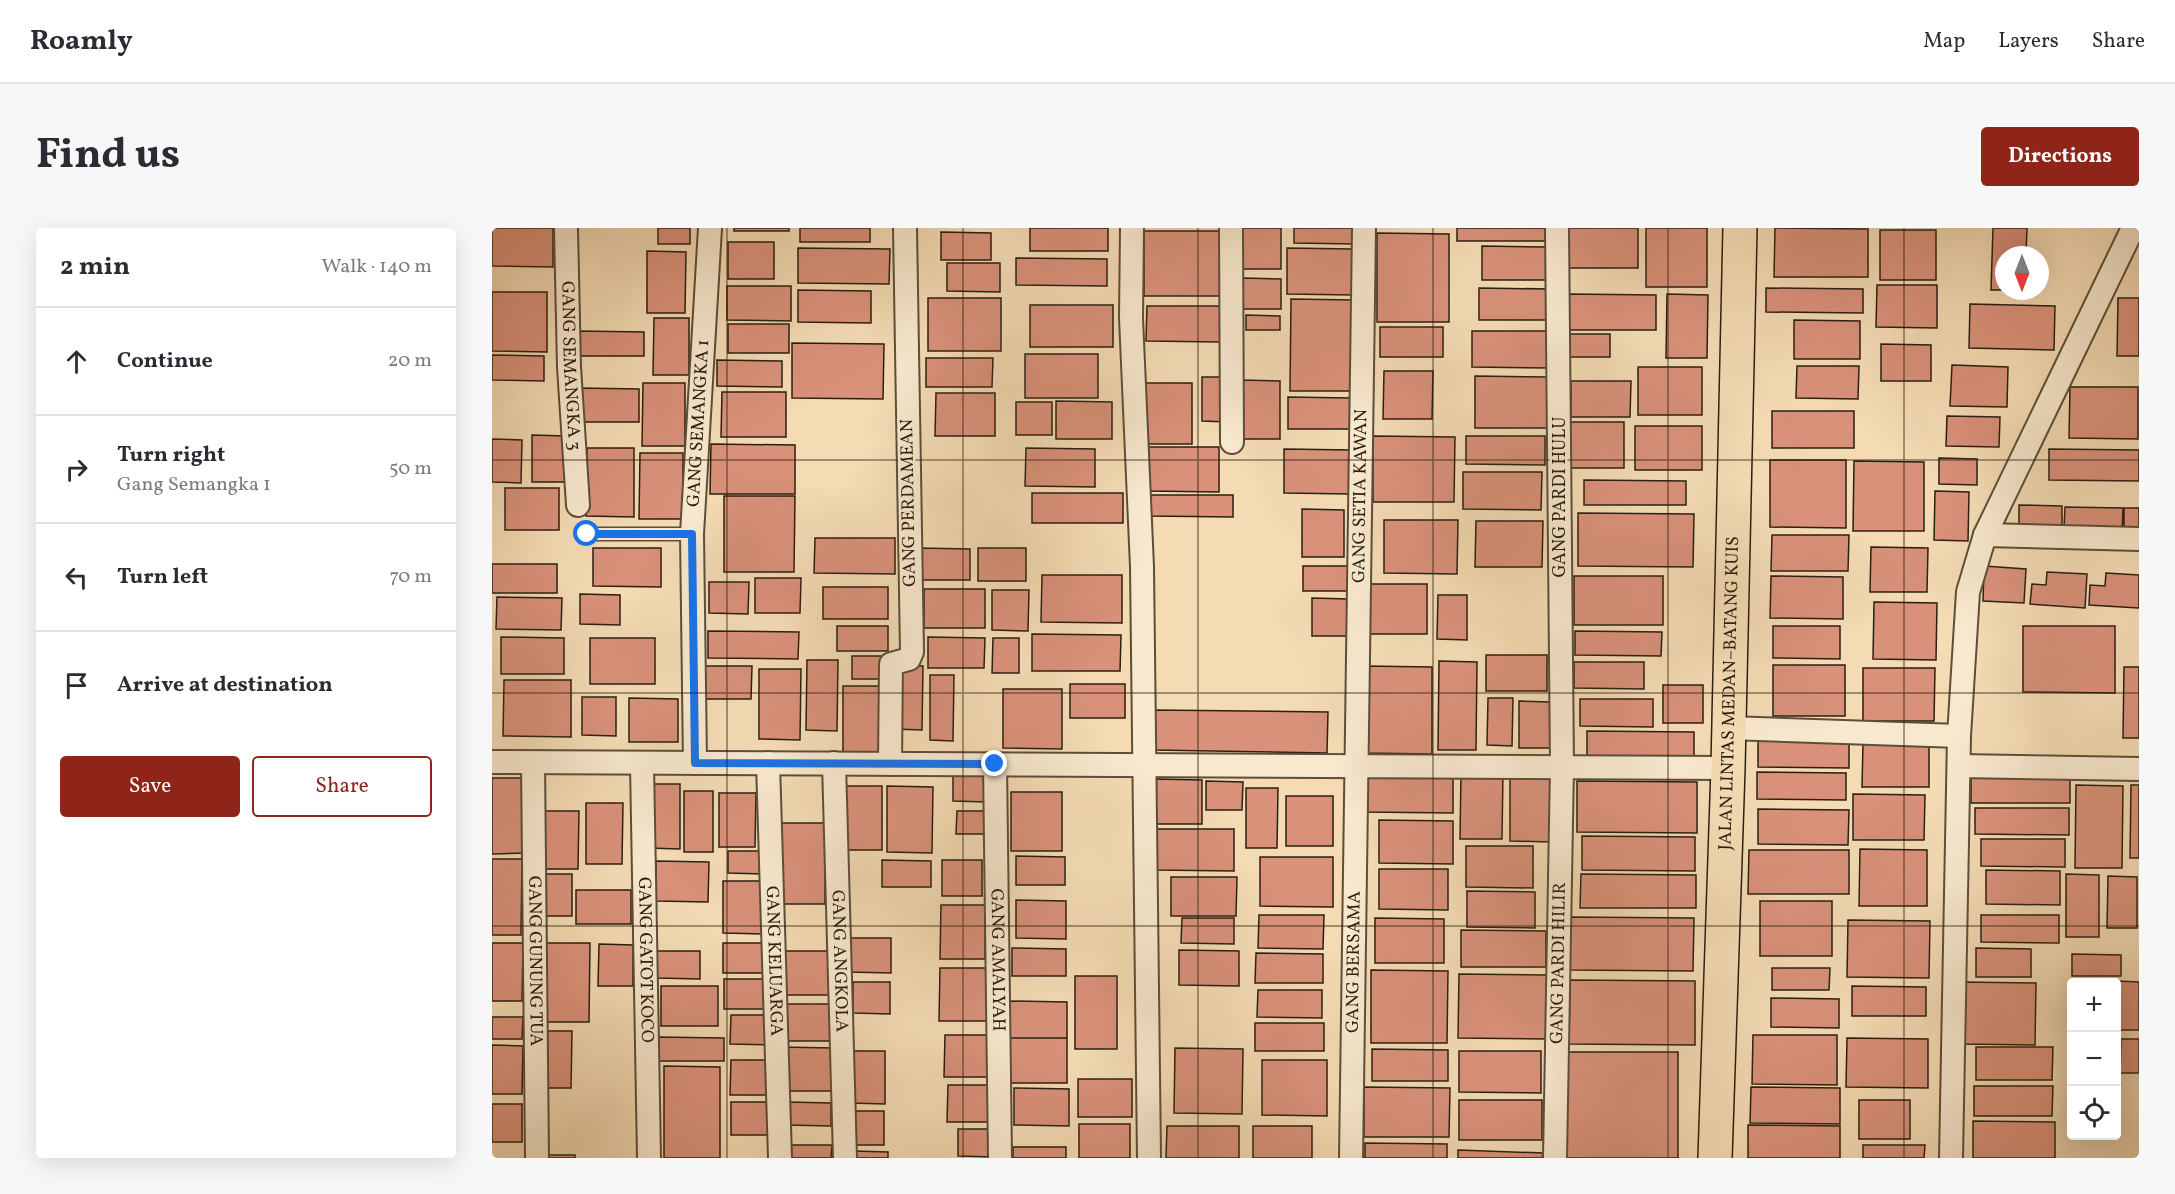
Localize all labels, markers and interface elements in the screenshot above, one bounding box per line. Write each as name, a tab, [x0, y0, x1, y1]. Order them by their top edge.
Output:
text: Roamly	[30, 22, 133, 61]
text: Map	[1923, 27, 1965, 56]
text: Layers	[1998, 27, 2059, 56]
text: Share	[2092, 27, 2145, 56]
text: Find us	[36, 127, 180, 186]
button: Directions	[1981, 127, 2139, 186]
north arrow	[1995, 246, 2049, 300]
text: 2 min	[60, 249, 130, 285]
text: Walk · 140 m	[322, 253, 432, 281]
street label: GANG SEMANGKA 3	[555, 281, 587, 452]
street label: GANG SEMANGKA 1	[681, 339, 716, 508]
icon: ahead	[60, 345, 93, 378]
text: Continue	[117, 346, 213, 377]
text: 20 m	[388, 347, 432, 375]
street label: GANG SETIA KAWAN	[1347, 409, 1374, 583]
street label: GANG PARDI HULU	[1548, 417, 1573, 578]
street label: GANG PERDAMEAN	[895, 419, 923, 587]
text: Turn right	[117, 440, 225, 471]
icon: right	[60, 453, 93, 486]
text: 50 m	[389, 455, 432, 483]
text: Gang Semangka 1	[117, 471, 271, 499]
route start	[573, 520, 599, 546]
street label: JALAN LINTAS MEDAN–BATANG KUIS	[1713, 536, 1746, 851]
icon: left	[60, 561, 93, 594]
text: Turn left	[117, 562, 208, 593]
text: 70 m	[389, 563, 432, 591]
icon: arrive	[60, 669, 93, 702]
text: Arrive at destination	[117, 670, 333, 701]
route end	[981, 750, 1007, 776]
button: Save	[60, 756, 240, 817]
button: Share	[252, 756, 432, 817]
street label: GANG GUNUNG TUA	[522, 876, 548, 1047]
street label: GANG GATOT KOCO	[632, 877, 659, 1043]
street label: GANG PARDI HILIR	[1545, 882, 1572, 1044]
street label: GANG KELUARGA	[759, 885, 789, 1037]
street label: GANG AMALYAH	[984, 888, 1011, 1032]
street label: GANG ANGKOLA	[825, 889, 854, 1033]
street label: GANG BERSAMA	[1340, 891, 1367, 1033]
map controls	[2067, 978, 2121, 1140]
button: +	[2067, 978, 2121, 1032]
button: −	[2067, 1032, 2121, 1086]
button: locate	[2067, 1086, 2121, 1140]

